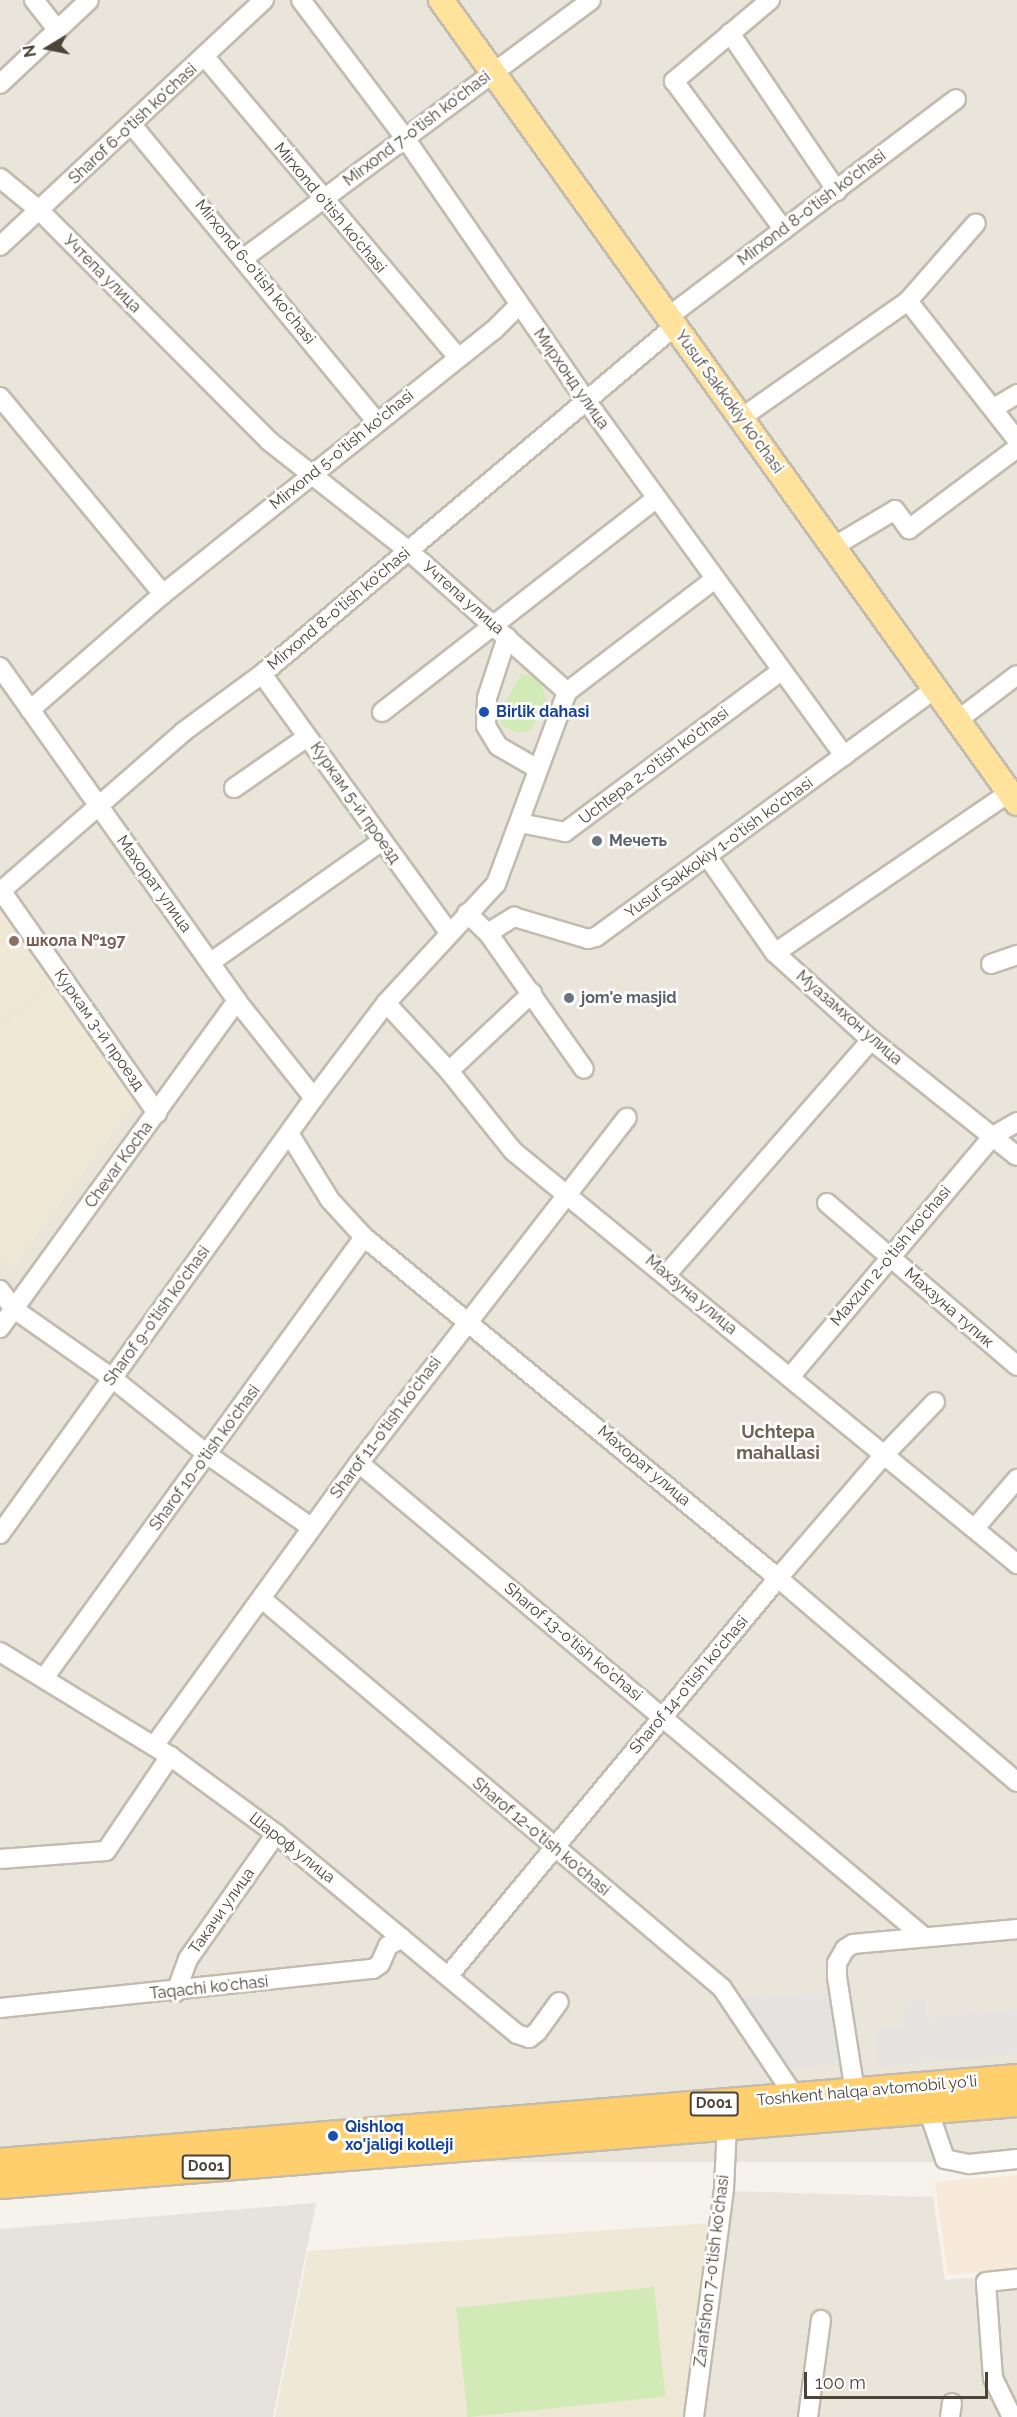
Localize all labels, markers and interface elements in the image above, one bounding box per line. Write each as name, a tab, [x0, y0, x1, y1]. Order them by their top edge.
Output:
north arrow	[18, 18, 78, 78]
text: N	[19, 44, 40, 59]
street label: Sharof 6-o'tish ko'chasi	[65, 59, 201, 189]
street label: Mirxond 7-o'tish ko'chasi	[340, 67, 494, 191]
street label: Mirxond o'tish ko'chasi	[270, 139, 390, 277]
street label: Mirxond 8-o'tish ko'chasi	[734, 146, 890, 270]
street label: Mirxond 6-o'tish ko'chasi	[191, 196, 319, 348]
street label: Учтепа улица	[59, 231, 145, 317]
street label: Мирхонд улица	[529, 325, 613, 433]
street label: Yusuf Sakkokiy ko'chasi	[670, 326, 788, 478]
street label: Mirxond 5-o'tish ko'chasi	[266, 386, 418, 514]
street label: Mirxond 8-o'tish ko'chasi	[264, 544, 414, 674]
street label: Учтепа улица	[418, 557, 508, 639]
place label: Birlik dahasi	[496, 702, 589, 722]
street label: Uchtepa 2-o'tish ko'chasi	[575, 703, 733, 829]
marker: Birlik dahasi	[477, 705, 491, 719]
street label: Куркам 5-й проезд	[306, 739, 404, 867]
street label: Yusuf Sakkokiy 1-o'tish ko'chasi	[621, 773, 817, 923]
place label: Мечеть	[609, 831, 667, 851]
street label: Махорат улица	[112, 832, 196, 936]
marker: Мечеть	[590, 834, 604, 848]
place label: школа №197	[26, 931, 125, 951]
marker: школа №197	[7, 934, 21, 948]
street label: Куркам 3-й проезд	[50, 966, 148, 1094]
street label: Муазамхон улица	[792, 967, 906, 1069]
place label: jom'e masjid	[581, 988, 677, 1008]
marker: jom'e masjid	[562, 991, 576, 1005]
street label: Chevar Kocha	[81, 1118, 157, 1212]
street label: Maxzun 2-o'tish ko'chasi	[827, 1182, 955, 1330]
street label: Sharof 9-o'tish ko'chasi	[100, 1242, 214, 1390]
street label: Махзуна улица	[641, 1251, 741, 1339]
street label: Махзуна тупик	[900, 1264, 998, 1352]
street label: Sharof 11-o'tish ko'chasi	[326, 1353, 446, 1503]
street label: Sharof 10-o'tish ko'chasi	[146, 1381, 264, 1535]
street label: Махорат улица	[594, 1421, 694, 1511]
district label: Uchtepa mahallasi	[736, 1422, 820, 1464]
street label: Sharof 13-o'tish ko'chasi	[500, 1579, 646, 1705]
street label: Sharof 14-o'tish ko'chasi	[626, 1612, 752, 1758]
street label: Sharof 12-o'tish ko'chasi	[468, 1774, 614, 1900]
street label: Шароф улица	[245, 1808, 339, 1888]
street label: Такачи улица	[185, 1864, 259, 1958]
street label: Taqachi koʻchasi	[149, 1972, 269, 2004]
street label: Toshkent halqa avtomobil yo'li	[756, 2072, 978, 2110]
road number: D001	[688, 2092, 740, 2116]
place label: Qishloq xo'jaligi kolleji	[345, 2117, 453, 2155]
marker: Qishloq xo'jaligi kolleji	[326, 2129, 340, 2143]
road number: D001	[180, 2155, 232, 2179]
street label: Zarafshon 7-o'tish ko'chasi	[691, 2174, 733, 2368]
scale bar	[807, 2360, 992, 2398]
text: 100 m	[815, 2372, 866, 2393]

